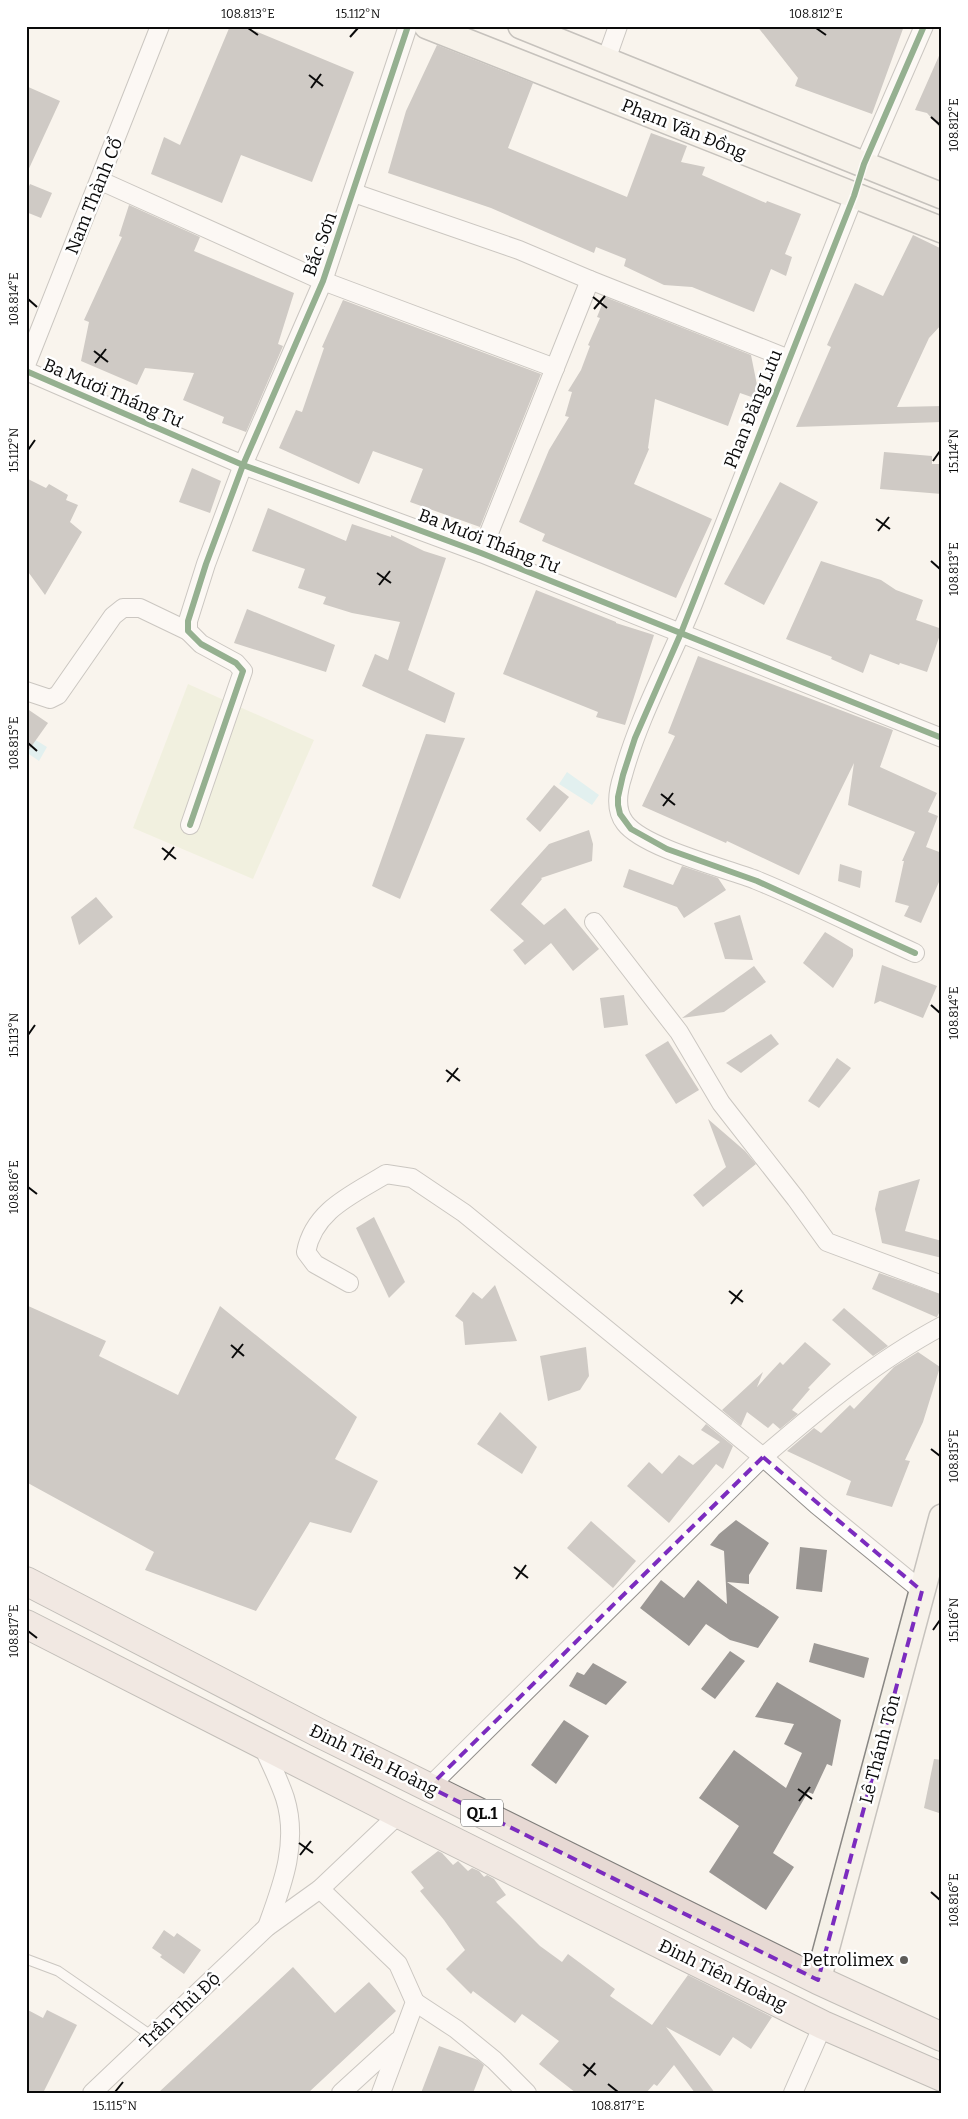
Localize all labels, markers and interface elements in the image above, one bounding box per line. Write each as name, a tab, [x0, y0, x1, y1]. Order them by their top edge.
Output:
text: 108.813°E	[221, 7, 275, 21]
text: 15.112°N	[336, 7, 381, 21]
text: 108.812°E	[789, 7, 843, 21]
street label: Phạm Văn Đồng	[618, 94, 750, 164]
text: 108.812°E	[947, 98, 961, 152]
street label: Nam Thành Cổ	[61, 135, 127, 257]
street label: Bắc Sơn	[298, 209, 342, 279]
text: 108.814°E	[7, 272, 21, 326]
street label: Phan Đăng Lưu	[719, 346, 787, 472]
street label: Ba Mươi Tháng Tư	[40, 354, 186, 432]
text: 15.112°N	[7, 427, 21, 472]
text: 15.114°N	[947, 428, 961, 473]
street label: Ba Mươi Tháng Tư	[415, 504, 563, 578]
text: 108.813°E	[947, 542, 961, 596]
text: 108.815°E	[7, 717, 21, 769]
text: 108.814°E	[947, 986, 961, 1040]
text: 15.113°N	[7, 1012, 21, 1057]
text: 108.816°E	[7, 1160, 21, 1214]
text: 108.815°E	[947, 1430, 961, 1482]
text: 15.116°N	[947, 1597, 961, 1642]
text: 108.817°E	[7, 1605, 21, 1657]
street label: Lê Thánh Tôn	[855, 1691, 905, 1806]
street label: Đinh Tiên Hoàng	[306, 1719, 442, 1801]
road number: QL.1	[461, 1800, 503, 1826]
text: 108.816°E	[947, 1873, 961, 1927]
street label: Đinh Tiên Hoàng	[655, 1934, 791, 2016]
place label: Petrolimex	[802, 1949, 894, 1971]
marker: Petrolimex	[898, 1954, 910, 1966]
street label: Trần Thủ Độ	[135, 1967, 225, 2053]
text: 15.115°N	[93, 2099, 137, 2113]
text: 108.817°E	[592, 2099, 644, 2113]

